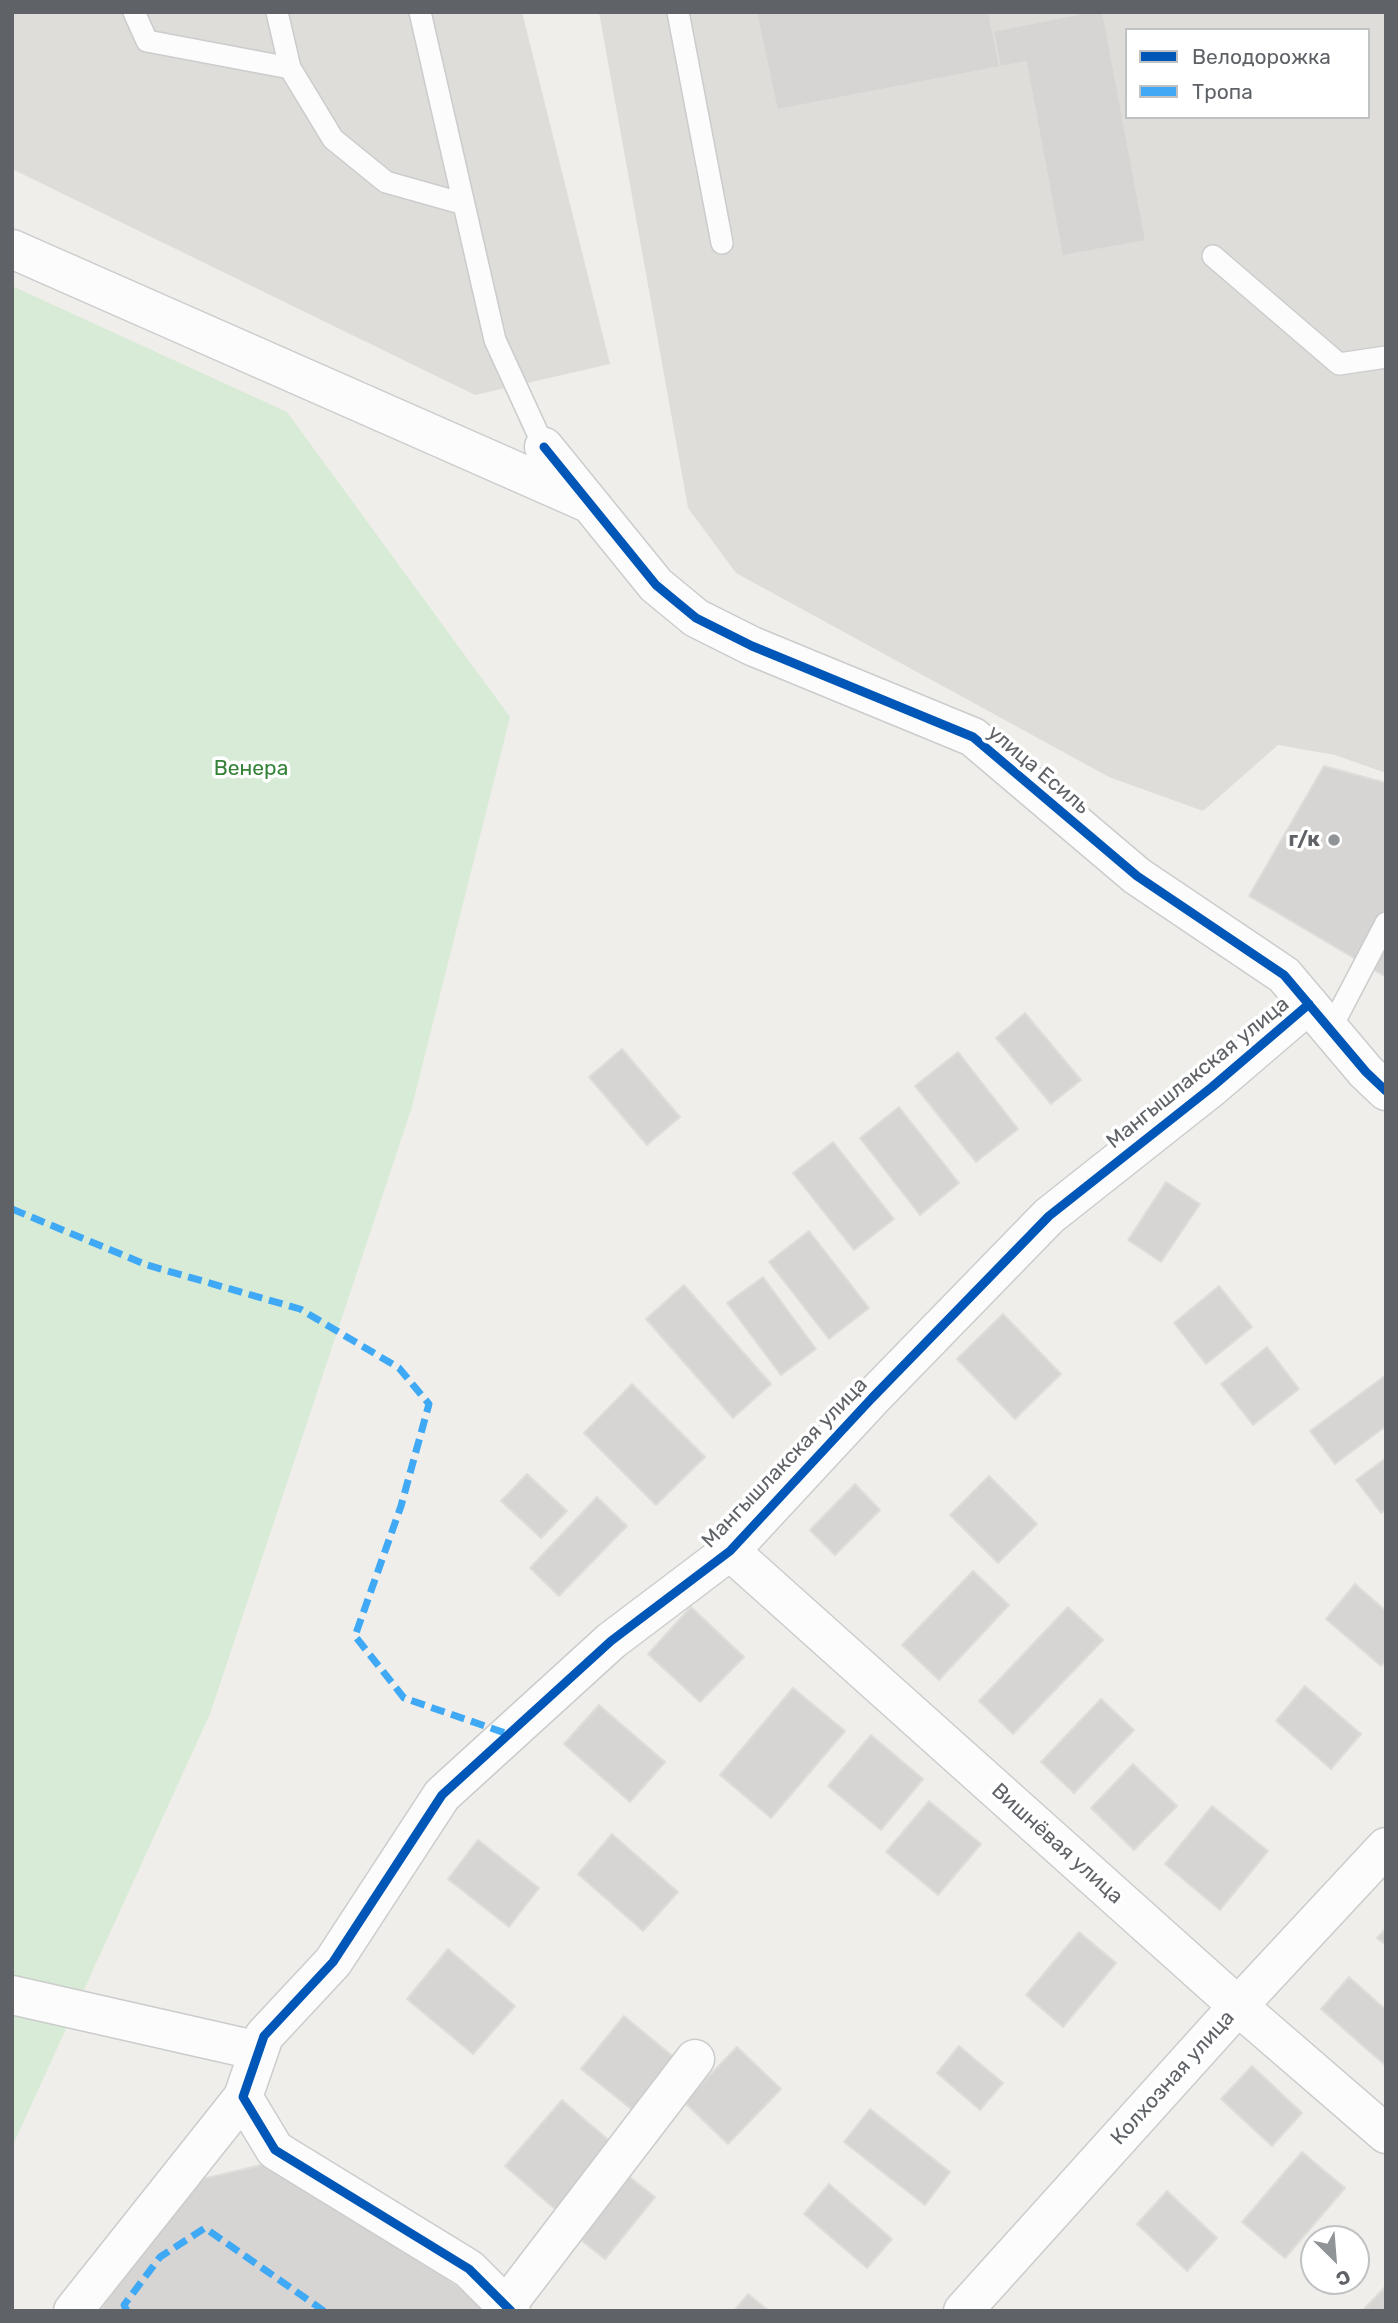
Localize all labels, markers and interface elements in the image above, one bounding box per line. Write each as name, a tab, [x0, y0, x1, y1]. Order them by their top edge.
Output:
legend	[1125, 28, 1370, 119]
text: Велодорожка	[1192, 44, 1331, 69]
text: Тропа	[1192, 79, 1253, 104]
street label: улица Есиль	[982, 720, 1094, 820]
park label: Венера	[214, 756, 288, 782]
place label: г/к	[1289, 827, 1320, 853]
marker: г/к	[1326, 832, 1342, 848]
street label: Мангышлакская улица	[1102, 992, 1294, 1154]
street label: Мангышлакская улица	[697, 1372, 873, 1554]
street label: Вишнёвая улица	[986, 1778, 1128, 1910]
street label: Колхозная улица	[1106, 2006, 1240, 2150]
north arrow	[1300, 2225, 1370, 2295]
text: С	[1332, 2264, 1354, 2291]

